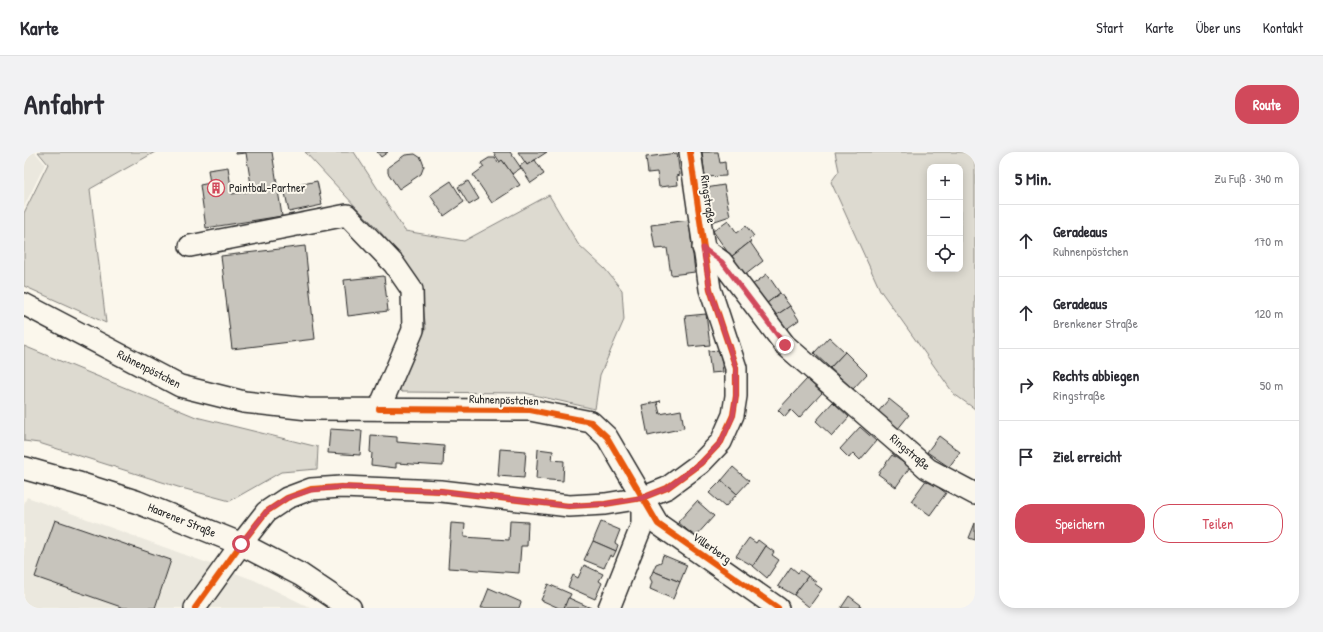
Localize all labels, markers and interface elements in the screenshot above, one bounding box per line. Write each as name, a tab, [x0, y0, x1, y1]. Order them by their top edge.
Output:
text: Karte	[20, 15, 59, 41]
text: Start	[1096, 18, 1123, 37]
text: Karte	[1145, 18, 1174, 37]
text: Über uns	[1196, 18, 1241, 37]
text: Kontakt	[1263, 18, 1303, 37]
text: Anfahrt	[24, 85, 104, 123]
button: Route	[1235, 85, 1299, 124]
map controls	[927, 164, 963, 272]
button: +	[927, 164, 963, 200]
text: 5 Min.	[1015, 167, 1051, 190]
text: Zu Fuß · 340 m	[1214, 169, 1283, 187]
street label: Ringstraße	[697, 174, 720, 224]
building icon: Paintball-Partner	[206, 178, 226, 198]
place label: Paintball-Partner	[229, 179, 306, 196]
button: −	[927, 200, 963, 236]
text: Geradeaus	[1053, 221, 1107, 242]
icon: ahead	[1015, 230, 1037, 252]
text: 170 m	[1254, 232, 1283, 250]
button: locate	[927, 236, 963, 272]
text: Ruhnenpöstchen	[1053, 242, 1128, 260]
text: Geradeaus	[1053, 293, 1107, 314]
icon: ahead	[1015, 302, 1037, 324]
text: 120 m	[1255, 304, 1283, 322]
text: Brenkener Straße	[1053, 314, 1138, 332]
route end	[776, 336, 794, 354]
street label: Ruhnenpöstchen	[114, 345, 184, 392]
text: Rechts abbiegen	[1053, 365, 1139, 386]
icon: right	[1015, 374, 1037, 396]
text: 50 m	[1260, 376, 1283, 394]
text: Ringstraße	[1053, 386, 1105, 404]
street label: Ruhnenpöstchen	[469, 390, 539, 409]
street label: Ringstraße	[886, 430, 934, 474]
icon: arrive	[1015, 446, 1037, 468]
text: Ziel erreicht	[1053, 446, 1122, 467]
street label: Haarener Straße	[146, 498, 219, 541]
button: Speichern	[1015, 504, 1145, 543]
button: Teilen	[1153, 504, 1283, 543]
street label: Villerberg	[690, 528, 735, 567]
route start	[232, 535, 250, 553]

